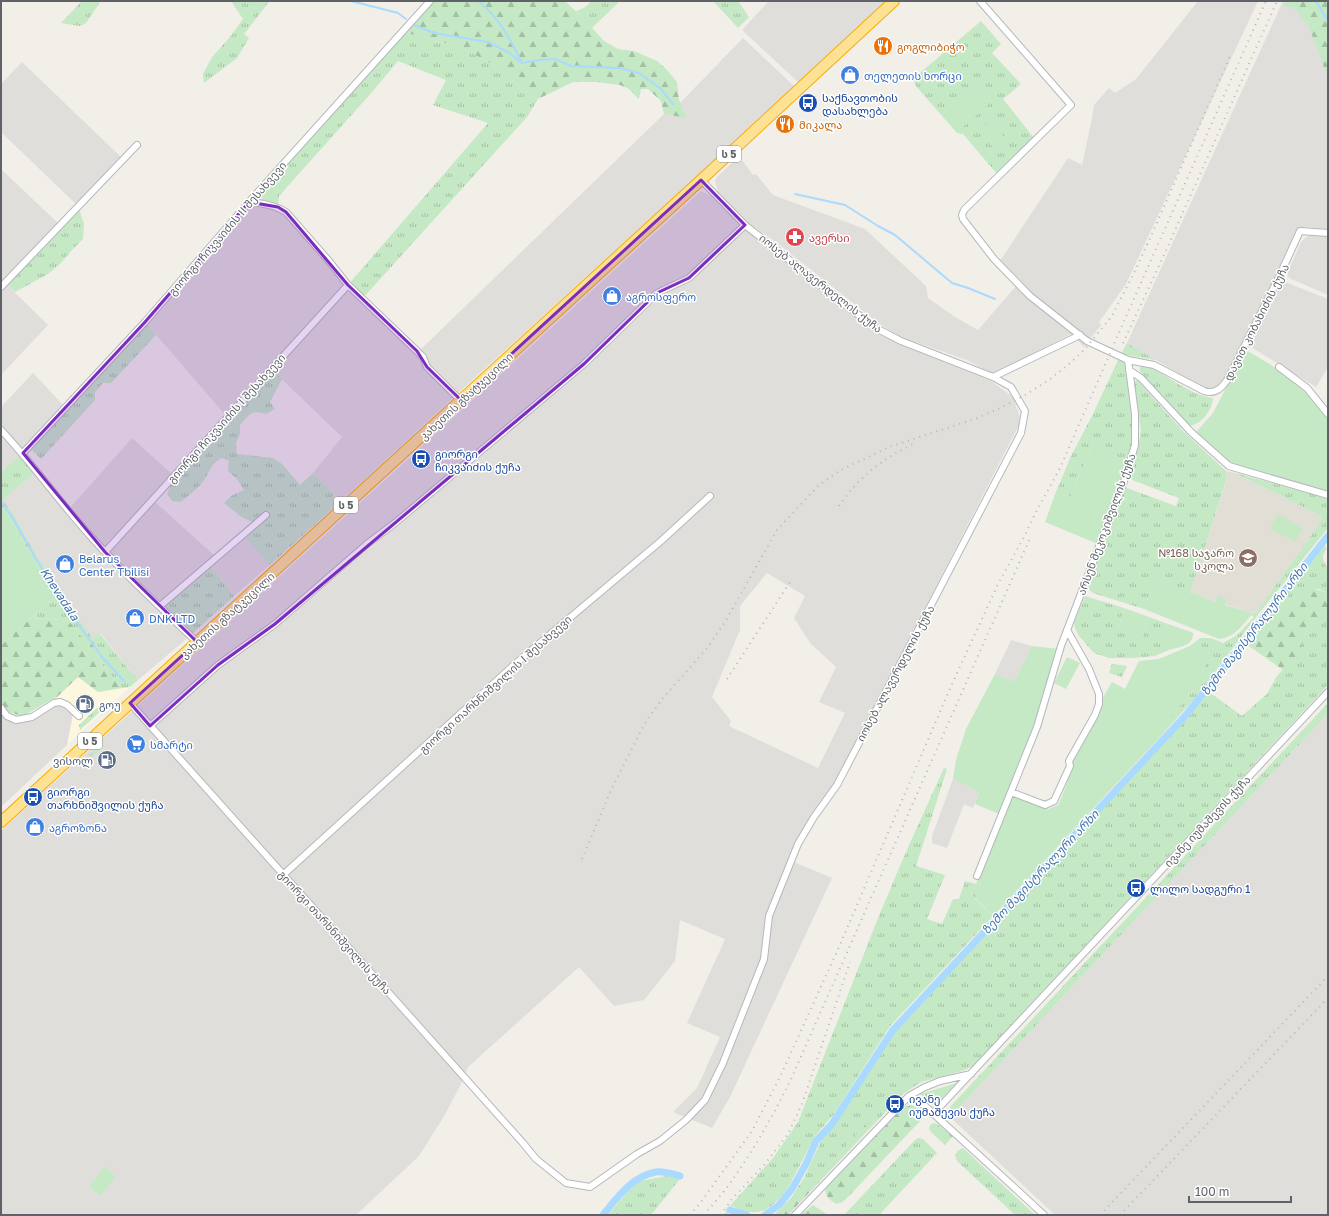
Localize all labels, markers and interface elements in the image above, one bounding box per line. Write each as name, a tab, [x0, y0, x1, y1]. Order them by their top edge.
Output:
restaurant icon: გოგლიბიჭო	[872, 35, 894, 57]
place label: გოგლიბიჭო	[897, 40, 965, 54]
shop icon: თელეთის ხორცი	[839, 64, 861, 86]
place label: თელეთის ხორცი	[864, 69, 962, 83]
place label: საქნავთობის დასახლება	[822, 91, 898, 118]
bus stop icon: საქნავთობის დასახლება	[797, 92, 819, 114]
restaurant icon: მიკალა	[774, 113, 796, 135]
place label: მიკალა	[799, 118, 842, 132]
road number: ს 5	[717, 146, 741, 162]
street label: გიორგი ჩიკვაიძის II შესახვევი	[165, 159, 289, 298]
pharmacy icon: ავერსი	[784, 226, 806, 248]
street label: იოსებ ალავერდელის ქუჩა	[756, 231, 885, 336]
place label: ავერსი	[809, 231, 849, 245]
street label: დავით კობახიძის ქუჩა	[1221, 261, 1292, 383]
shop icon: აგროსფერო	[601, 285, 623, 307]
place label: აგროსფერო	[626, 290, 696, 304]
street label: კახეთის გზატკეცილი	[417, 349, 516, 443]
street label: გიორგი ჩიკვაიძის I შესახვევი	[165, 351, 288, 486]
place label: გიორგი ჩიკვაიძის ქუჩა	[435, 447, 521, 474]
bus stop icon: გიორგი ჩიკვაიძის ქუჩა	[410, 448, 432, 470]
street label: არსენ მეკოკიშვილის ქუჩა	[1074, 451, 1139, 597]
road number: ს 5	[334, 497, 358, 513]
place label: №168 საჯარო სკოლა	[1158, 546, 1234, 573]
school or university icon: №168 საჯარო სკოლა	[1237, 547, 1259, 569]
place label: Belarus Center Tbilisi	[79, 552, 149, 578]
shop icon: Belarus Center Tbilisi	[54, 553, 76, 575]
water label: ზემო მაგისტრალური არხი	[1197, 559, 1311, 698]
water label: Khevadala	[37, 565, 83, 624]
street label: კახეთის გზატკეცილი	[177, 569, 278, 662]
street label: იოსებ ალავერდელის ქუჩა	[853, 603, 937, 744]
shop icon: DNK LTD	[124, 607, 146, 629]
place label: DNK LTD	[149, 612, 196, 625]
street label: გიორგი თარხნიშვილის I შესახვევი	[416, 612, 574, 757]
fuel station icon: გოუ	[74, 693, 96, 715]
place label: გოუ	[99, 698, 121, 712]
road number: ს 5	[78, 733, 102, 749]
supermarket icon: სმარტი	[125, 733, 147, 755]
place label: სმარტი	[150, 738, 193, 752]
fuel station icon: ვისოლ	[96, 749, 118, 771]
place label: ვისოლ	[53, 754, 93, 768]
street label: ივანე იუმაშევის ქუჩა	[1161, 773, 1254, 870]
place label: გიორგი თარხნიშვილის ქუჩა	[47, 785, 164, 812]
bus stop icon: გიორგი თარხნიშვილის ქუჩა	[22, 786, 44, 808]
water label: ზემო მაგისტრალური არხი	[978, 806, 1102, 937]
shop icon: აგროზონა	[24, 816, 46, 838]
place label: აგროზონა	[49, 821, 107, 835]
street label: გიორგი თარხნიშვილის ქუჩა	[275, 867, 394, 997]
bus stop icon: ლილო სადგური 1	[1125, 877, 1147, 899]
place label: ლილო სადგური 1	[1150, 882, 1250, 896]
place label: ივანე იუმაშევის ქუჩა	[909, 1092, 995, 1119]
bus stop icon: ივანე იუმაშევის ქუჩა	[884, 1093, 906, 1115]
scale bar	[1189, 1178, 1291, 1204]
text: 100 m	[1195, 1184, 1229, 1199]

